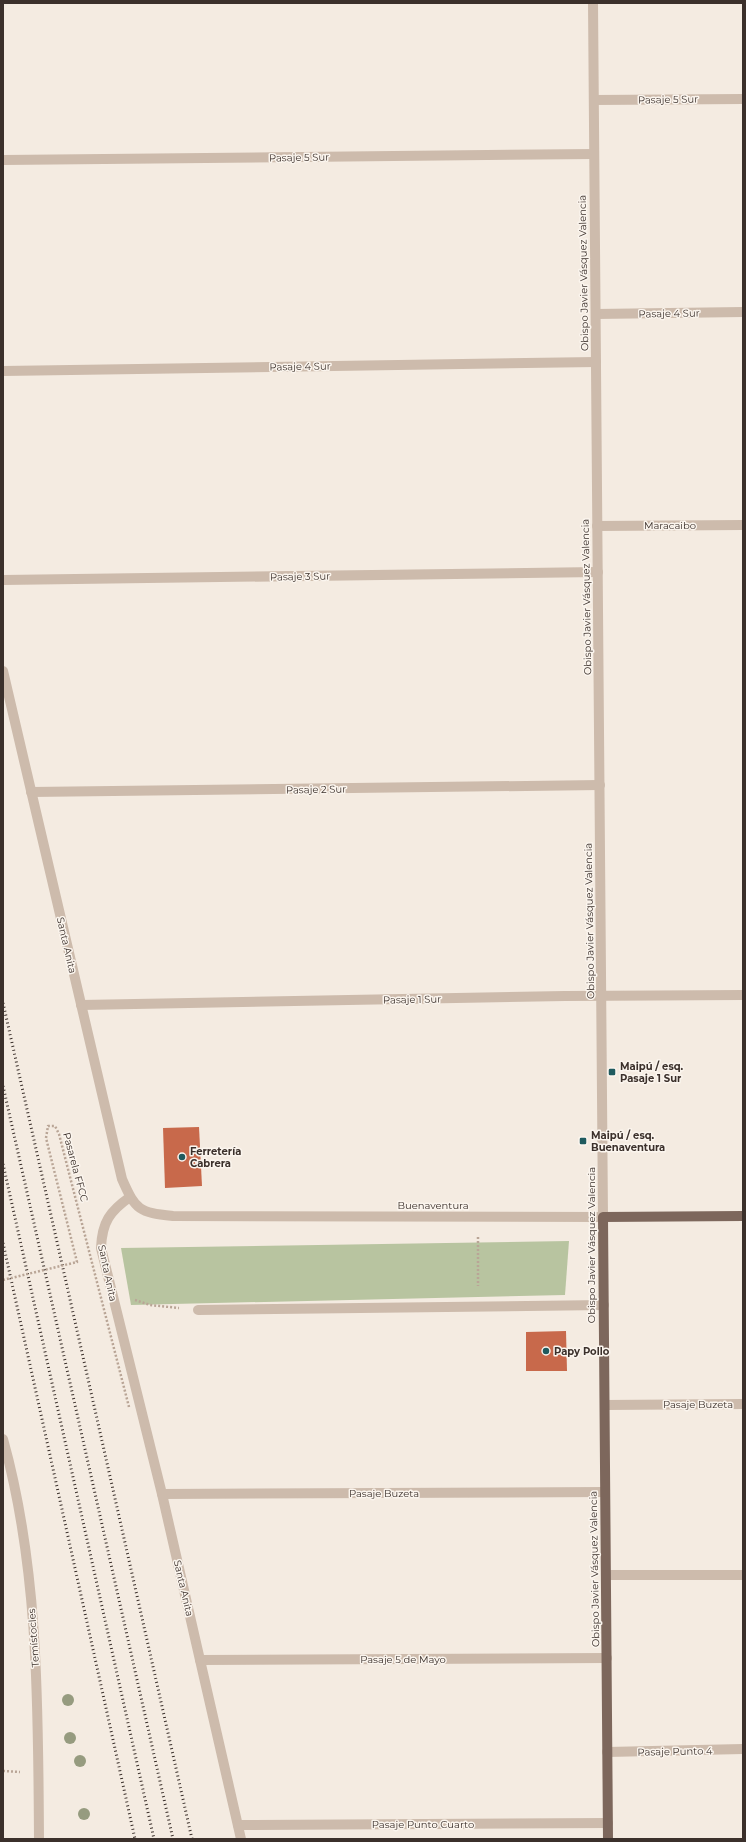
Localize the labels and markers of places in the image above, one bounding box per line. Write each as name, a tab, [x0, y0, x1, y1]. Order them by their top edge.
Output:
place label: Maipú / esq. Pasaje 1 Sur	[620, 1060, 684, 1085]
marker: Maipú / esq. Pasaje 1 Sur	[607, 1067, 617, 1077]
place label: Maipú / esq. Buenaventura	[591, 1129, 665, 1154]
marker: Maipú / esq. Buenaventura	[578, 1136, 588, 1146]
place label: Ferretería Cabrera	[190, 1145, 241, 1170]
marker: Ferretería Cabrera	[177, 1152, 187, 1162]
place label: Papy Pollo	[554, 1345, 610, 1358]
marker: Papy Pollo	[541, 1346, 551, 1356]

